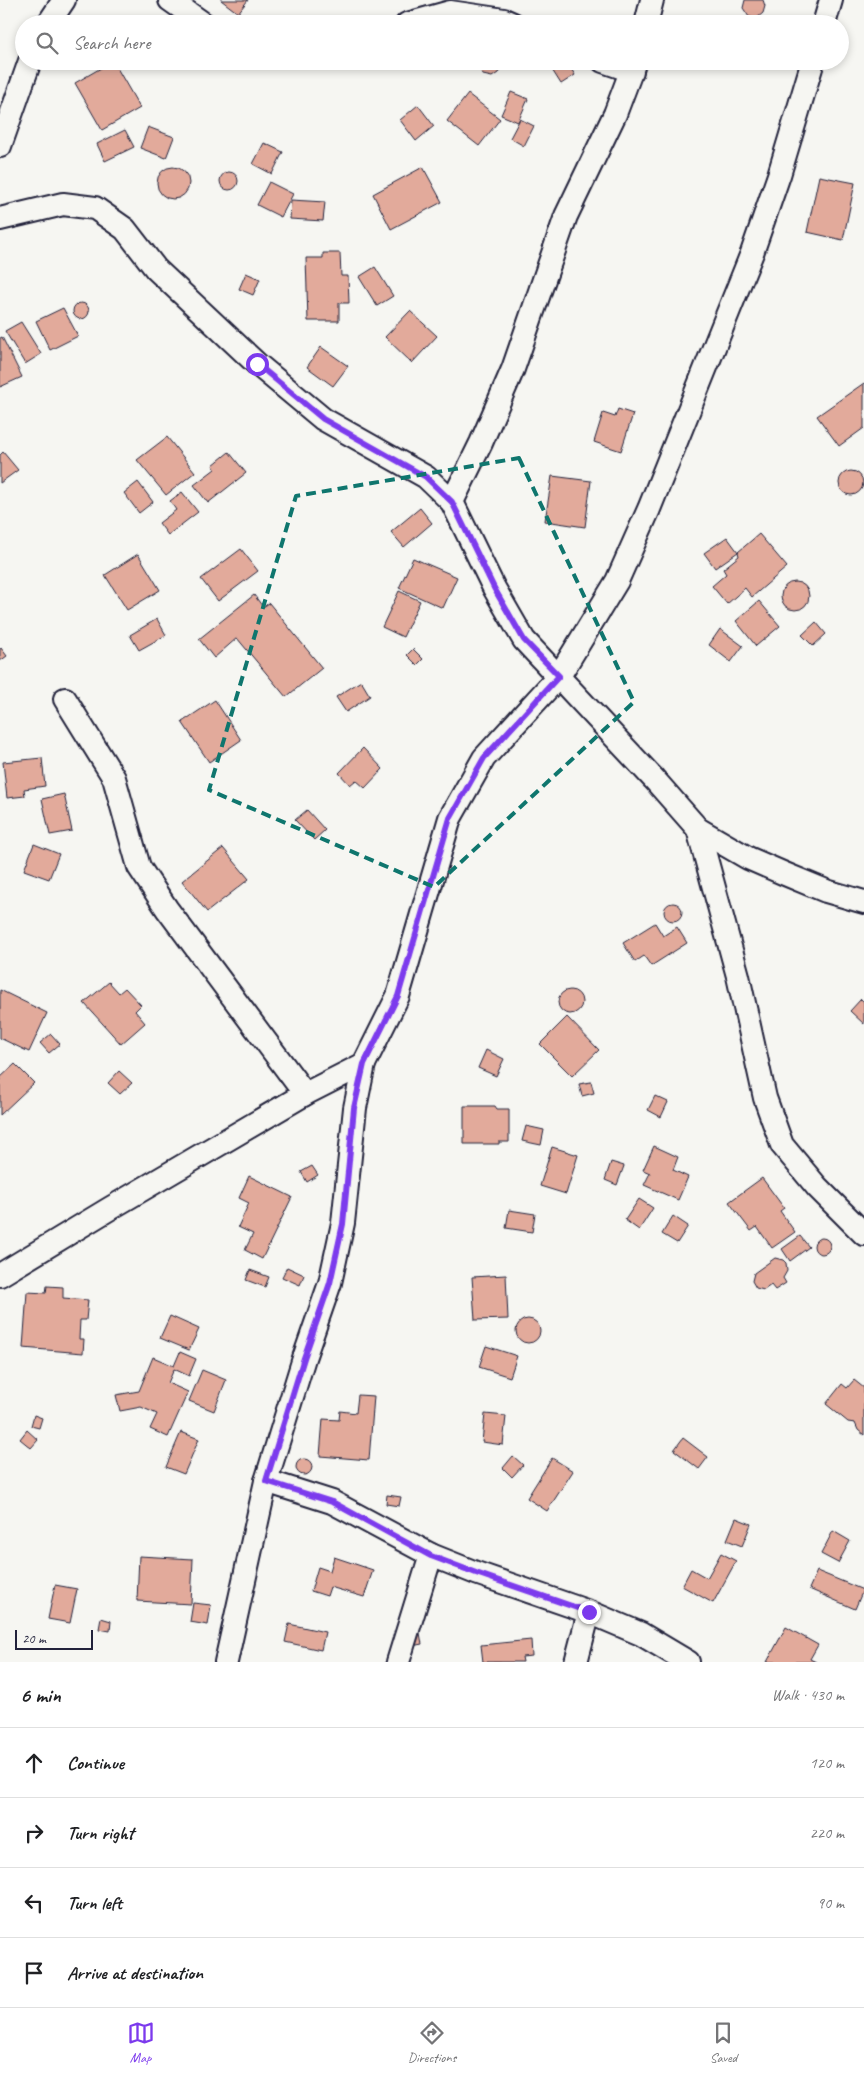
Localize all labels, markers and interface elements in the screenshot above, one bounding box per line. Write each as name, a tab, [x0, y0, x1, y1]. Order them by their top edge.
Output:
search box	[15, 15, 849, 70]
icon: search	[33, 29, 61, 57]
text: Search here	[73, 31, 150, 55]
route start	[246, 353, 269, 376]
route end	[578, 1601, 601, 1624]
scale bar	[15, 1627, 92, 1650]
text: 20 m	[22, 1630, 46, 1647]
text: 6 min	[20, 1682, 61, 1708]
text: Walk · 430 m	[772, 1685, 844, 1705]
icon: ahead	[20, 1749, 48, 1777]
text: Continue	[67, 1751, 124, 1775]
text: 120 m	[810, 1753, 844, 1773]
icon: right	[20, 1819, 48, 1847]
text: Turn right	[67, 1821, 134, 1845]
text: 220 m	[810, 1823, 844, 1843]
icon: left	[20, 1889, 48, 1917]
text: Turn left	[67, 1891, 122, 1915]
text: 90 m	[817, 1893, 844, 1913]
icon: arrive	[20, 1959, 48, 1987]
text: Arrive at destination	[67, 1961, 203, 1985]
tab: Map	[127, 2019, 155, 2066]
tab: Directions	[408, 2019, 456, 2066]
tab: Saved	[709, 2019, 737, 2066]

